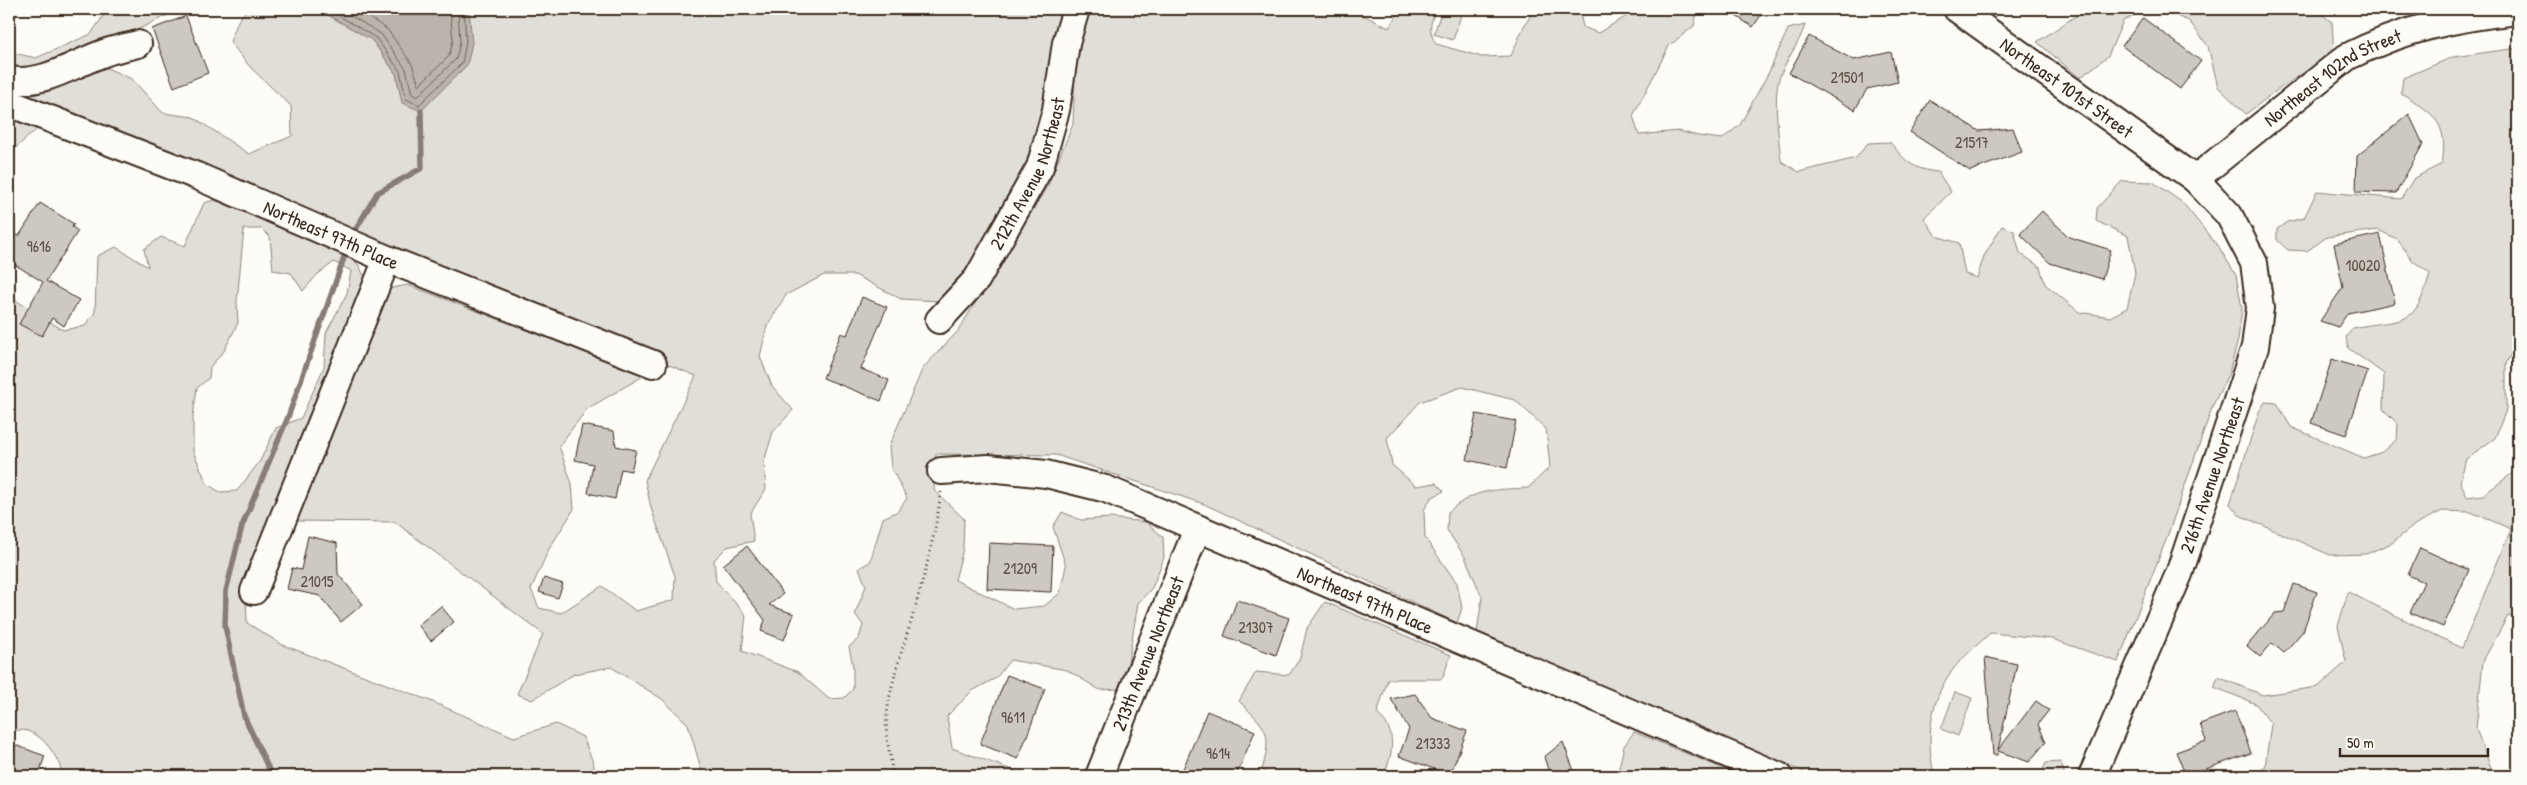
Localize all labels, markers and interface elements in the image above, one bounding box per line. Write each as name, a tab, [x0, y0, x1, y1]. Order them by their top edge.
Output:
street label: Northeast 102nd Street	[2258, 22, 2405, 132]
street label: Northeast 101st Street	[1995, 31, 2139, 144]
house number: 21501	[1830, 66, 1864, 88]
street label: 212th Avenue Northeast	[983, 95, 1071, 254]
house number: 21517	[1955, 131, 1989, 153]
street label: Northeast 97th Place	[260, 194, 403, 275]
house number: 9616	[27, 235, 51, 257]
house number: 10020	[2346, 254, 2380, 276]
street label: 216th Avenue Northeast	[2173, 393, 2251, 556]
house number: 21209	[1003, 557, 1037, 579]
street label: Northeast 97th Place	[1293, 559, 1437, 640]
house number: 21015	[300, 570, 334, 592]
street label: 213th Avenue Northeast	[1105, 572, 1190, 734]
house number: 21307	[1238, 616, 1274, 638]
house number: 9611	[1001, 706, 1025, 728]
scale bar	[2340, 725, 2487, 757]
house number: 21333	[1416, 732, 1450, 754]
text: 50 m	[2347, 732, 2374, 753]
house number: 9614	[1206, 742, 1230, 764]

